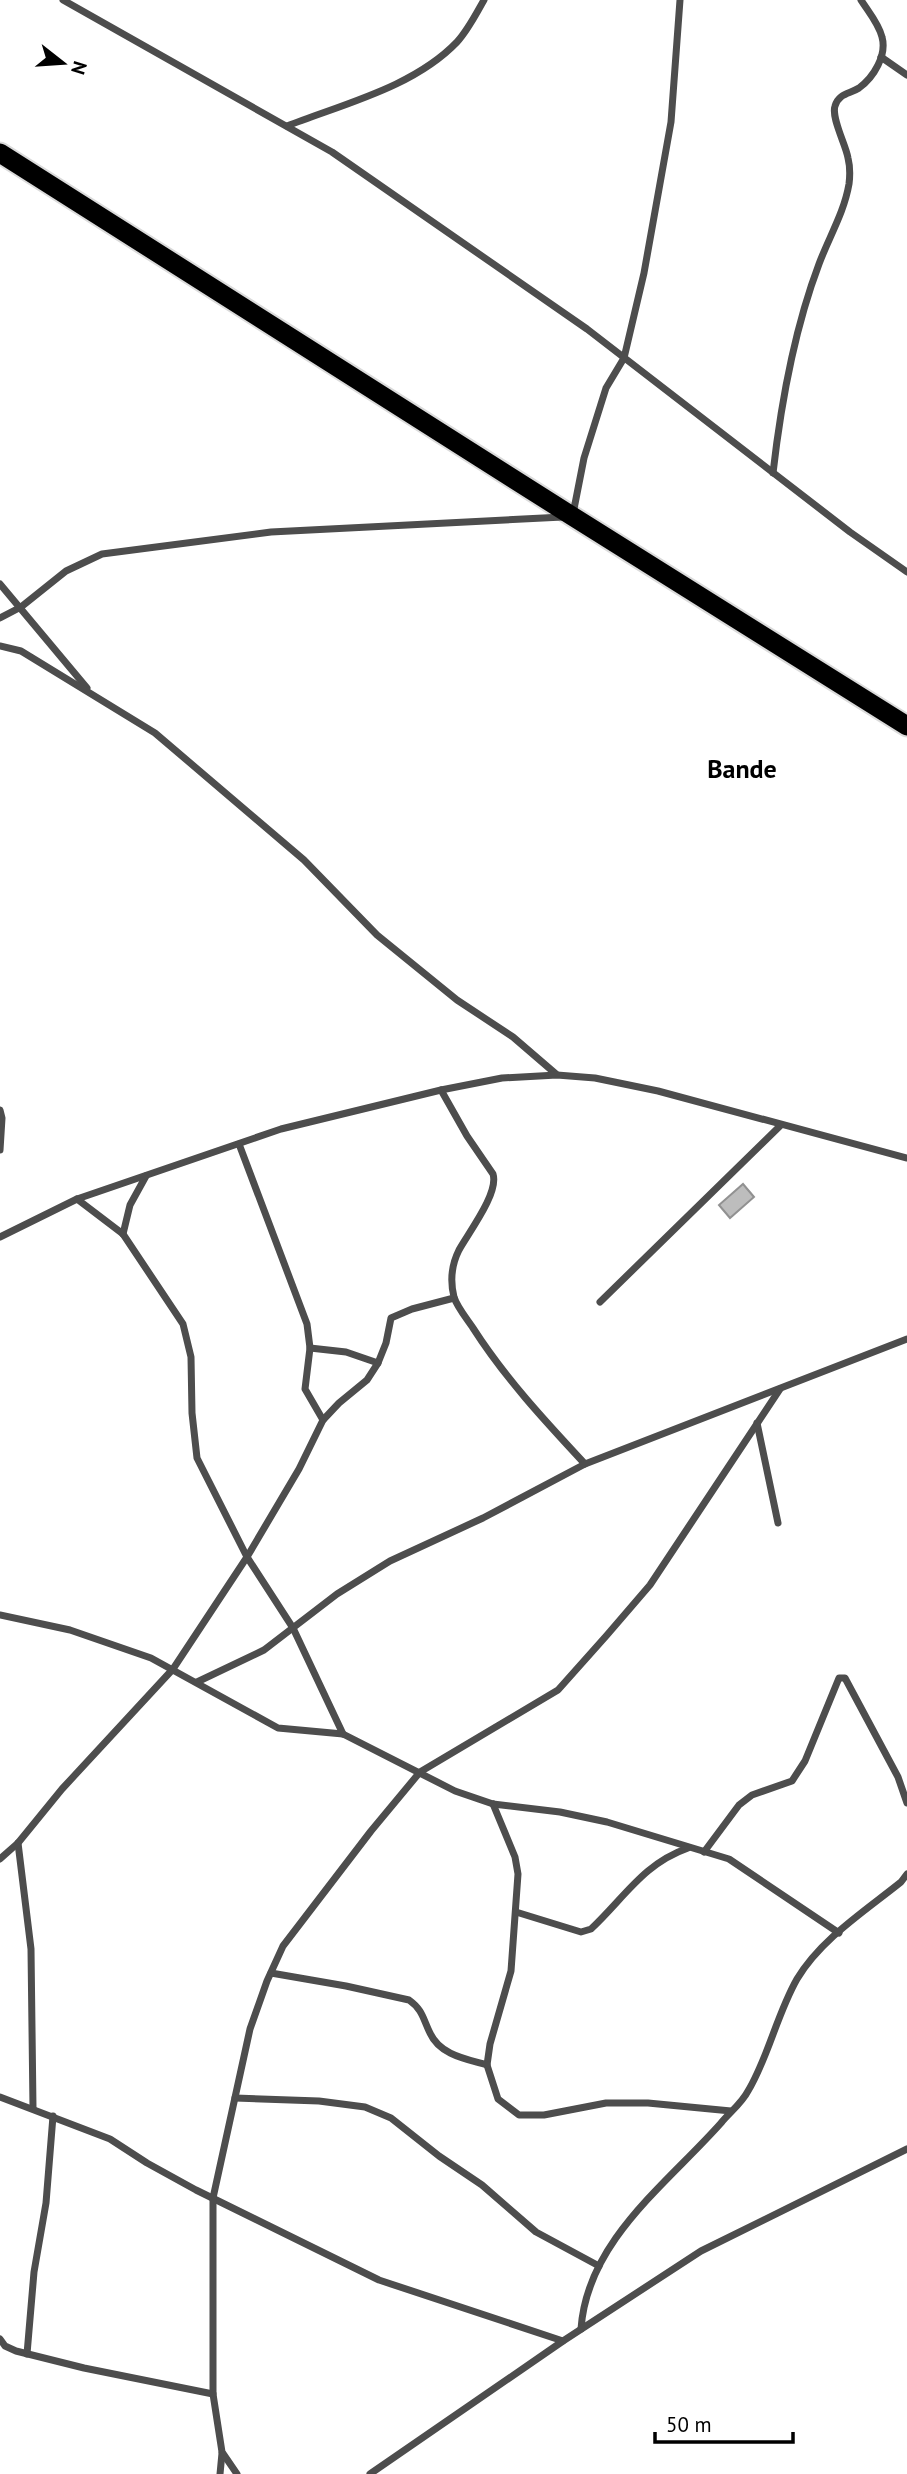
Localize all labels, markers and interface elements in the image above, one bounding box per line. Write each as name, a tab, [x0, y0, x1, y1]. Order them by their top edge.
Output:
north arrow	[28, 28, 98, 98]
text: N	[66, 58, 93, 77]
district label: Bande	[707, 752, 777, 785]
scale bar	[655, 2400, 793, 2444]
text: 50 m	[666, 2411, 712, 2438]

